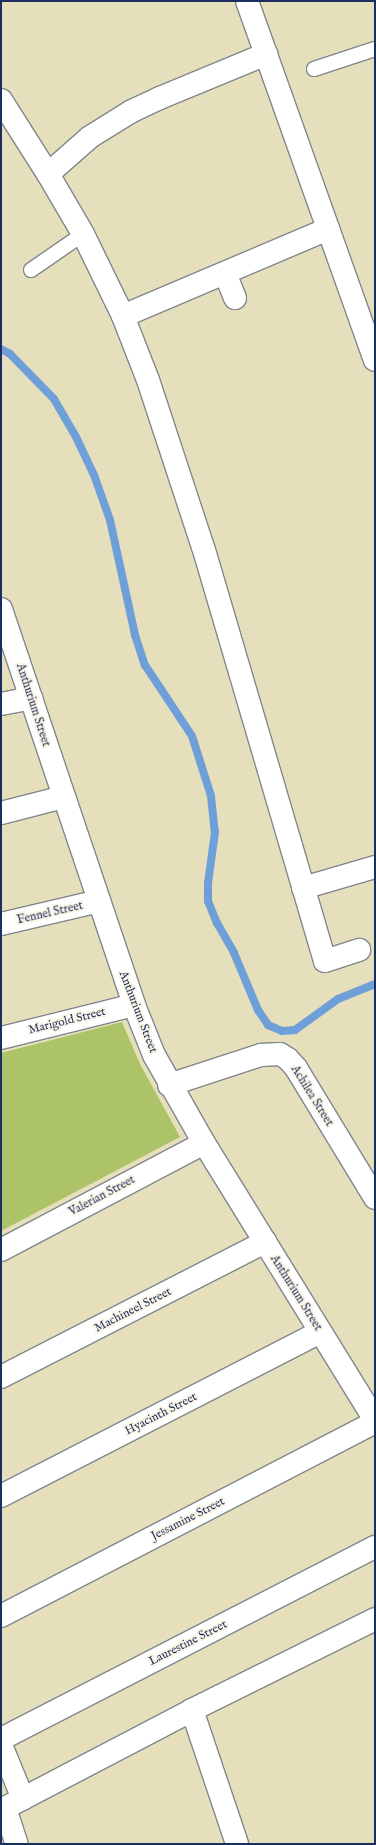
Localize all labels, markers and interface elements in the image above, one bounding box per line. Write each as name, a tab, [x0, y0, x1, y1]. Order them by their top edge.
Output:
street label: Anthurium Street	[13, 662, 53, 748]
street label: Fennel Street	[16, 898, 84, 928]
street label: Anthurium Street	[116, 969, 160, 1055]
street label: Marigold Street	[27, 1004, 107, 1038]
street label: Achilea Street	[288, 1063, 336, 1129]
street label: Valerian Street	[67, 1173, 137, 1219]
street label: Anthurium Street	[267, 1252, 325, 1334]
street label: Machineel Street	[92, 1284, 174, 1336]
street label: Hyacinth Street	[123, 1390, 199, 1438]
street label: Jessamine Street	[149, 1494, 227, 1544]
street label: Laurestine Street	[147, 1617, 229, 1669]

